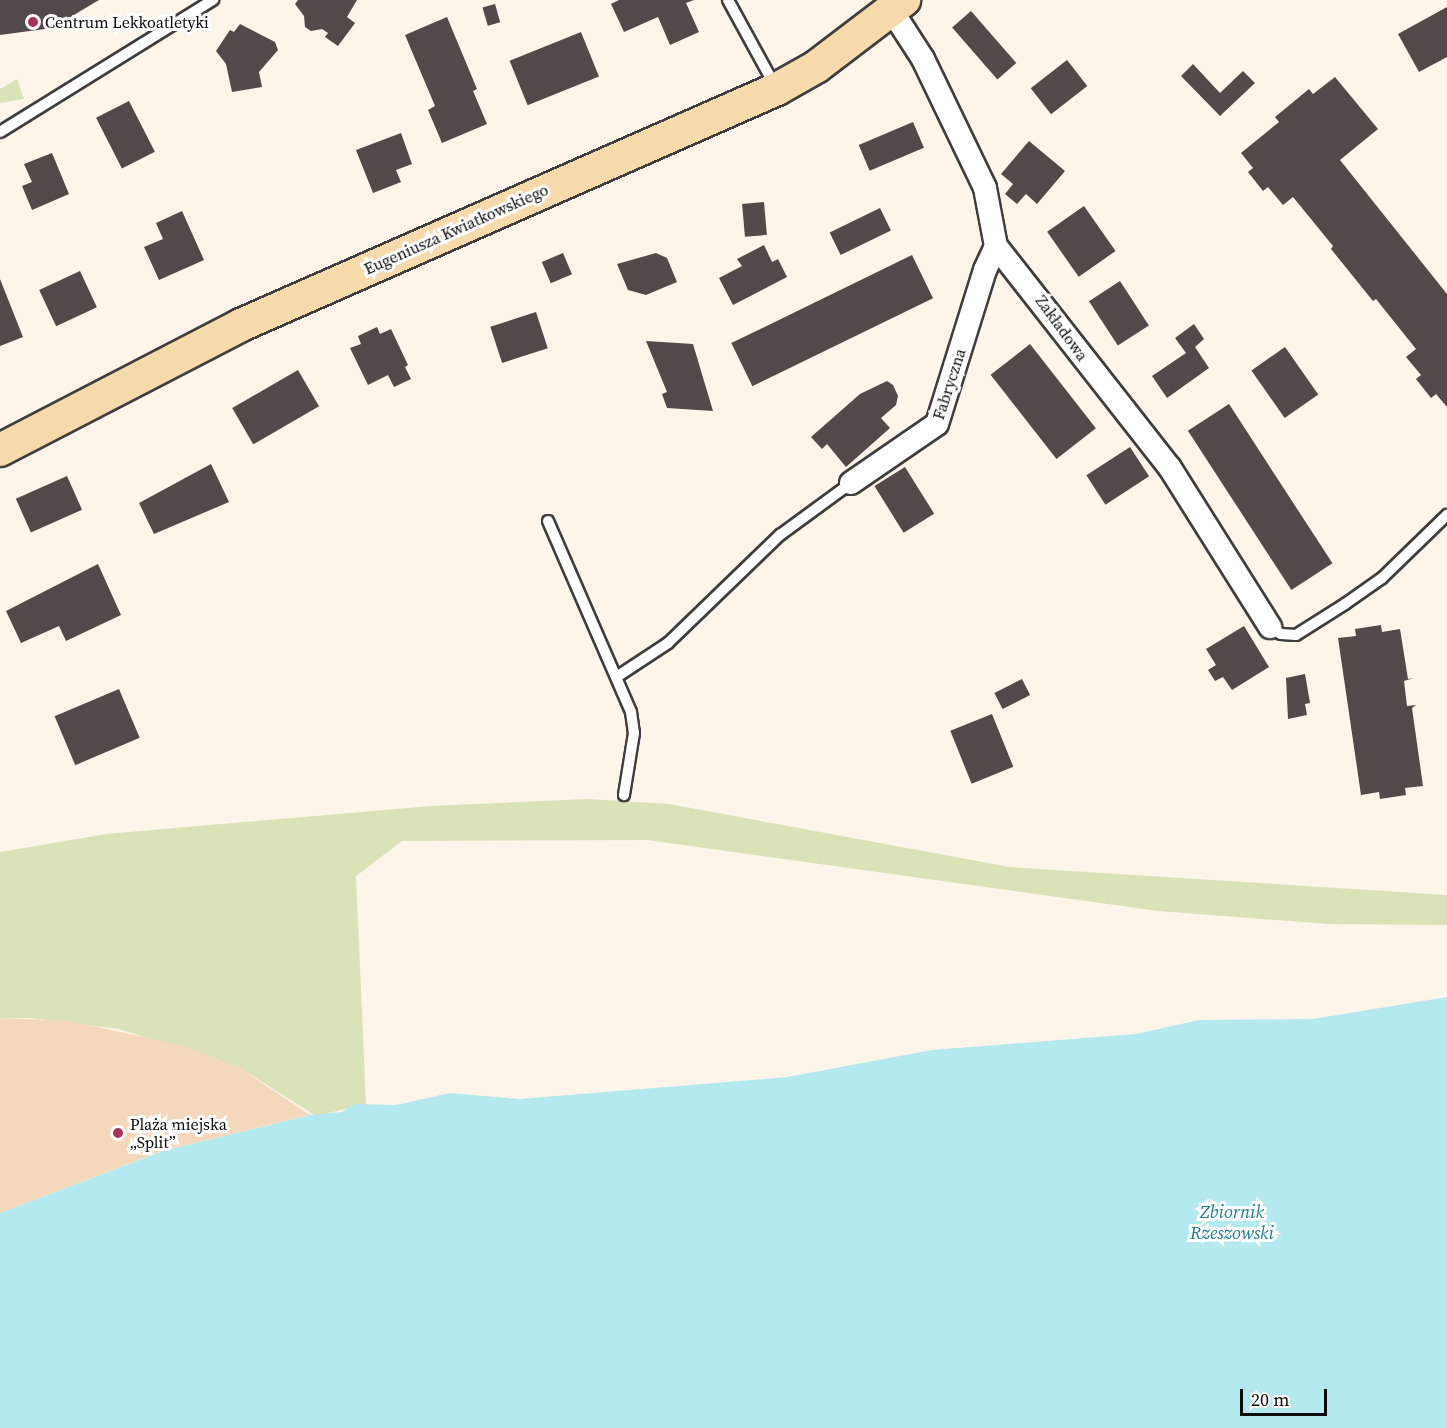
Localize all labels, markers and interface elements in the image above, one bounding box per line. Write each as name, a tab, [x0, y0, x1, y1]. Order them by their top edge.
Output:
place label: Centrum Lekkoatletyki	[45, 12, 209, 32]
marker: Centrum Lekkoatletyki	[26, 15, 40, 29]
street label: Eugeniusza Kwiatkowskiego	[361, 180, 551, 278]
street label: Zakładowa	[1032, 291, 1092, 365]
street label: Fabryczna	[928, 346, 970, 422]
place label: Plaża miejska „Split”	[130, 1114, 227, 1152]
marker: Plaża miejska „Split”	[111, 1126, 125, 1140]
water label: Zbiornik Rzeszowski	[1190, 1202, 1274, 1244]
scale bar	[1243, 1377, 1330, 1415]
text: 20 m	[1251, 1387, 1289, 1412]

